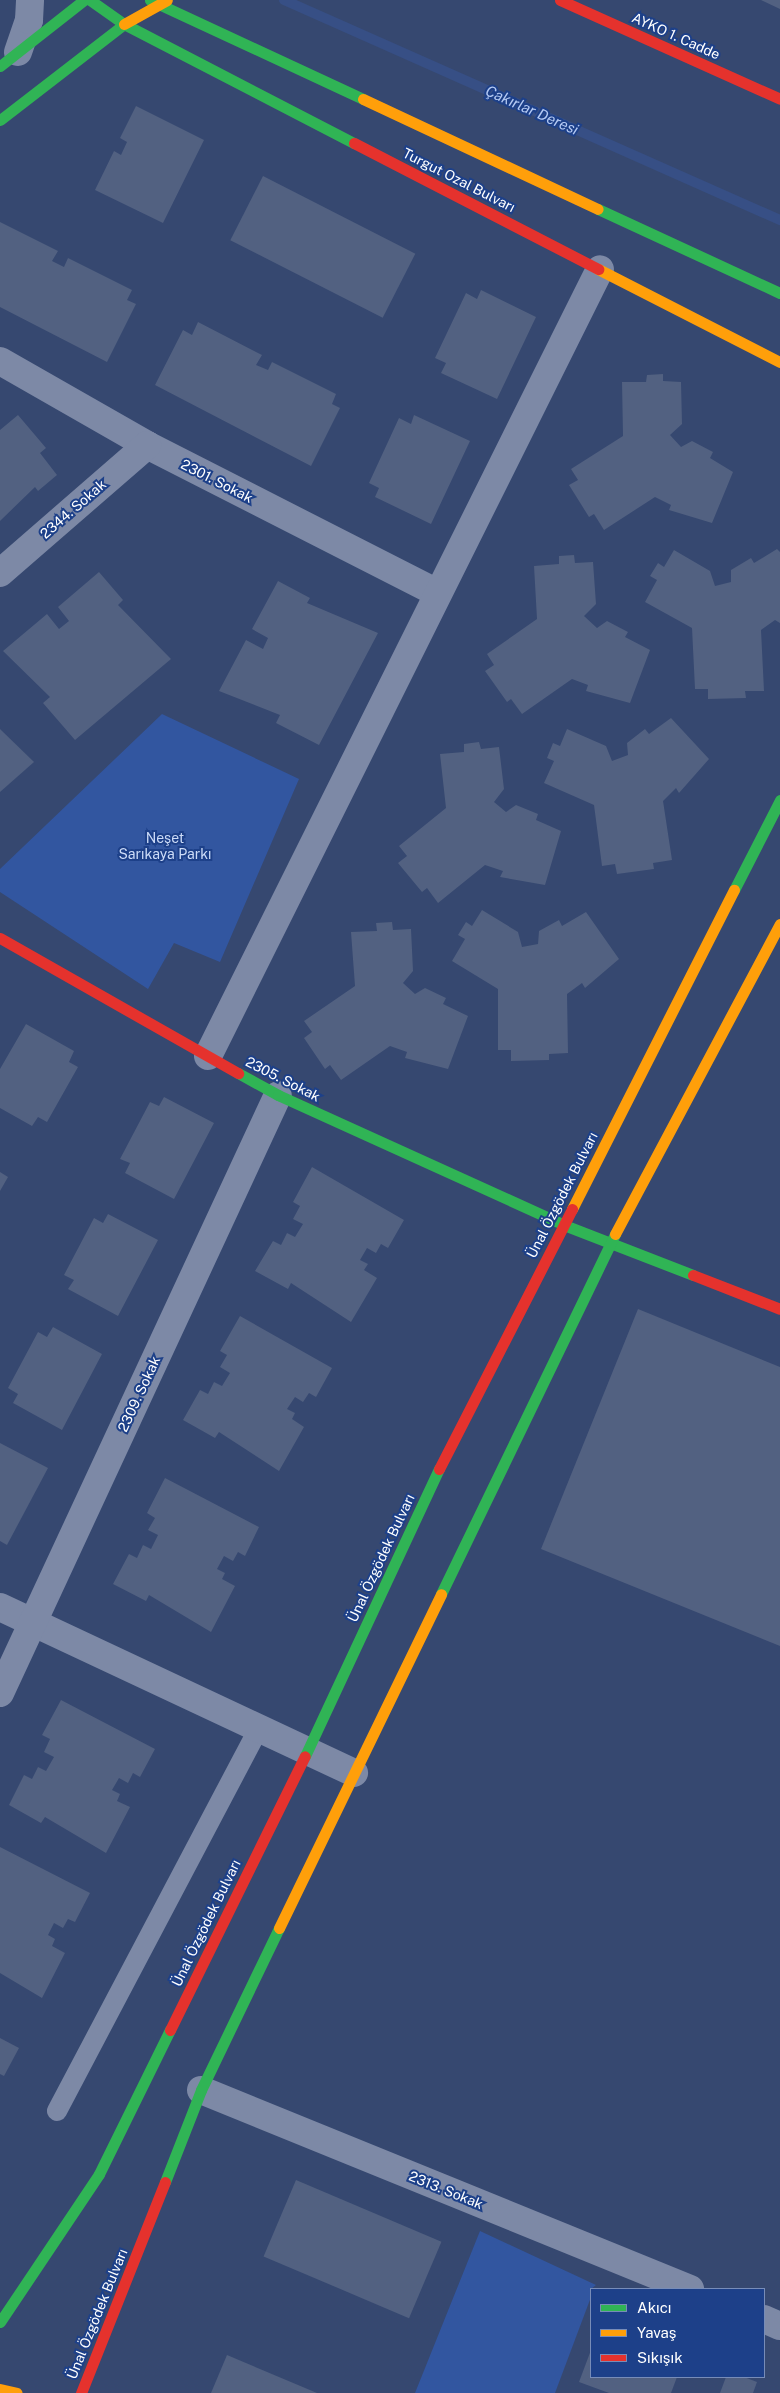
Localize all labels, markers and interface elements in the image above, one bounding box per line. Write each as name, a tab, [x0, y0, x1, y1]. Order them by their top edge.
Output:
street label: AYKO 1. Cadde	[629, 9, 723, 63]
water label: Çakırlar Deresi	[483, 81, 581, 139]
street label: Turgut Ozal Bulvarı	[400, 144, 518, 216]
street label: 2301. Sokak	[178, 456, 256, 506]
street label: 2344. Sokak	[37, 476, 109, 542]
park label: Neşet Sarıkaya Parkı	[119, 830, 211, 862]
street label: 2305. Sokak	[243, 1053, 323, 1105]
street label: Ünal Özgödek Bulvarı	[523, 1129, 601, 1261]
street label: 2309. Sokak	[114, 1354, 164, 1434]
street label: Ünal Özgödek Bulvarı	[344, 1491, 418, 1625]
street label: Ünal Özgödek Bulvarı	[168, 1857, 244, 1989]
street label: 2313. Sokak	[406, 2167, 486, 2213]
street label: Ünal Özgödek Bulvarı	[63, 2246, 131, 2382]
legend	[590, 2288, 765, 2378]
text: Akıcı	[637, 2299, 671, 2316]
text: Yavaş	[637, 2324, 676, 2341]
text: Sıkışık	[637, 2349, 683, 2366]

